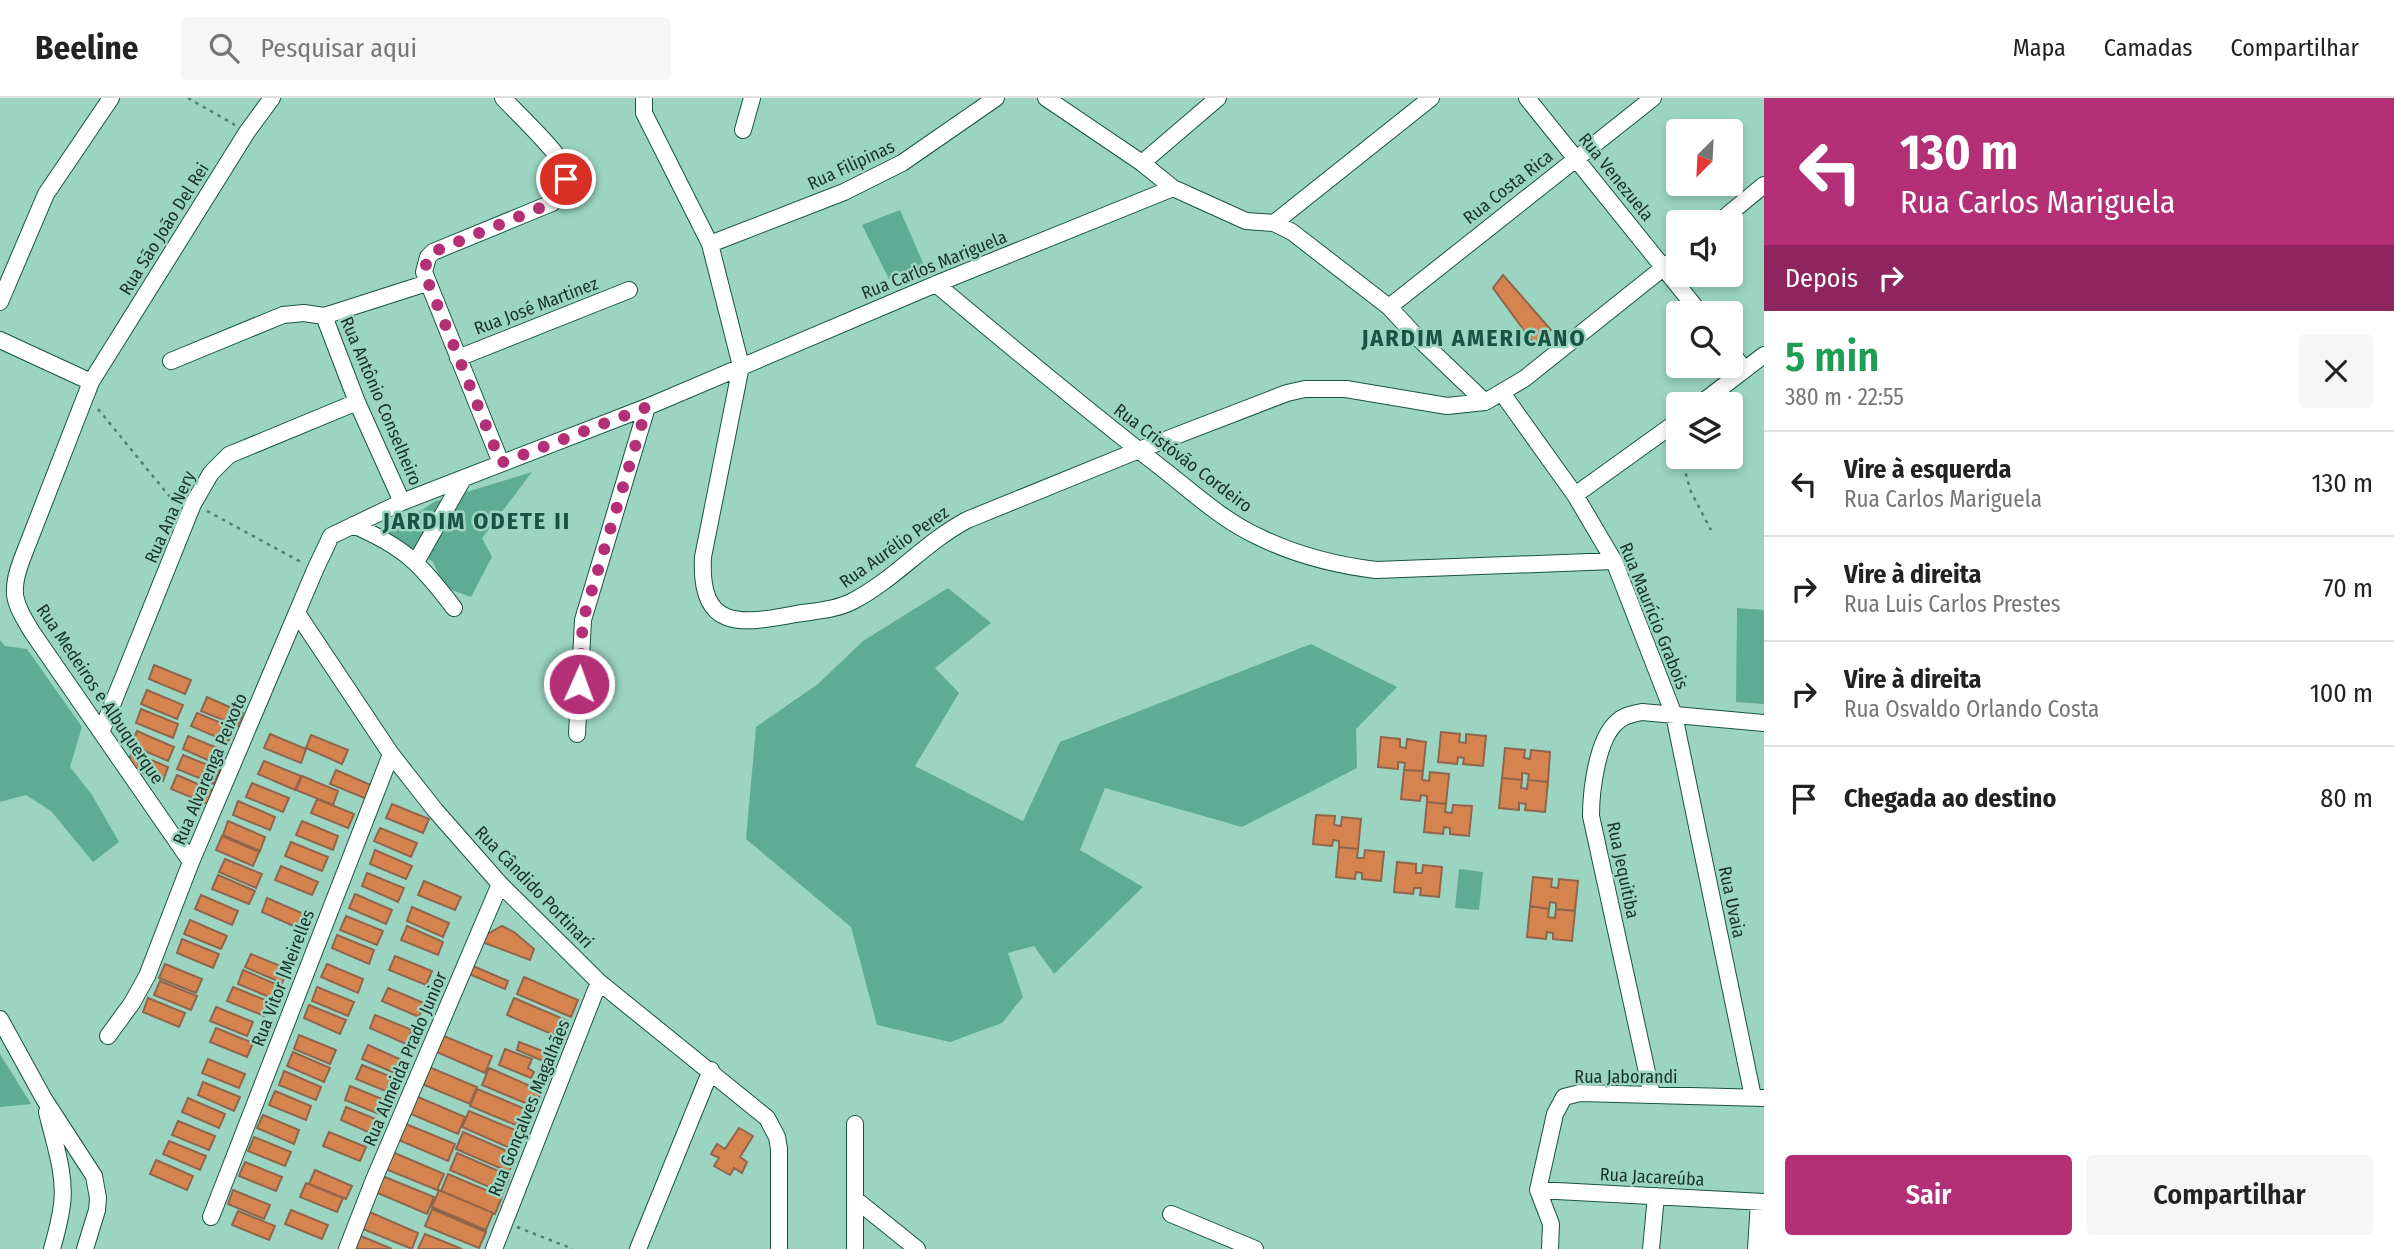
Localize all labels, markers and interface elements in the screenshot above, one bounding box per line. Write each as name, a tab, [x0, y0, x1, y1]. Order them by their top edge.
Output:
search box	[181, 17, 671, 80]
text: Beeline	[35, 28, 139, 68]
icon: search	[205, 29, 243, 67]
text: Pesquisar aqui	[261, 33, 417, 64]
text: Mapa	[2013, 34, 2066, 62]
text: Camadas	[2104, 34, 2193, 62]
text: Compartilhar	[2231, 34, 2359, 62]
north arrow	[1666, 119, 1743, 196]
map controls	[1666, 119, 1743, 469]
text: 130 m	[1900, 123, 2018, 182]
icon: left	[1785, 126, 1876, 217]
street label: Rua Venezuela	[1574, 129, 1658, 226]
street label: Rua Filipinas	[804, 135, 898, 195]
street label: Rua Costa Rica	[1459, 145, 1557, 229]
pin	[536, 149, 596, 209]
street label: Rua São João Del Rei	[114, 159, 214, 299]
icon: arrive	[547, 160, 585, 198]
text: Rua Carlos Mariguela	[1900, 183, 2175, 221]
button: sound	[1666, 210, 1743, 287]
street label: Rua Carlos Mariguela	[858, 226, 1010, 304]
icon: right	[1872, 259, 1910, 297]
text: Depois	[1785, 263, 1858, 294]
street label: Rua José Martinez	[471, 272, 601, 340]
button: search	[1666, 301, 1743, 378]
street label: Rua Antônio Conselheiro	[335, 313, 427, 489]
district label: JARDIM AMERICANO	[1360, 324, 1587, 352]
text: 5 min	[1785, 332, 1879, 382]
button: close	[2299, 334, 2373, 408]
text: 380 m · 22:55	[1785, 383, 1904, 411]
button: layers	[1666, 392, 1743, 469]
street label: Rua Cristóvão Cordeiro	[1110, 399, 1256, 517]
text: Vire à esquerda	[1844, 454, 2011, 485]
icon: left	[1785, 465, 1823, 503]
street label: Rua Ana Nery	[140, 468, 200, 566]
text: 130 m	[2311, 468, 2373, 499]
text: Rua Carlos Mariguela	[1844, 485, 2042, 513]
street label: Rua Aurélio Perez	[835, 501, 953, 593]
district label: JARDIM ODETE II	[382, 507, 571, 535]
street label: Rua Maurício Grabois	[1615, 539, 1694, 693]
text: Vire à direita	[1844, 559, 1982, 590]
icon: right	[1785, 570, 1823, 608]
text: 70 m	[2323, 573, 2373, 604]
text: Rua Luis Carlos Prestes	[1844, 590, 2061, 618]
street label: Rua Medeiros e Albuquerque	[32, 600, 169, 788]
position arrow	[542, 647, 616, 721]
text: Vire à direita	[1844, 664, 1982, 695]
icon: right	[1785, 675, 1823, 713]
text: 100 m	[2310, 678, 2373, 709]
street label: Rua Alvarenga Peixoto	[168, 690, 252, 848]
text: Rua Osvaldo Orlando Costa	[1844, 695, 2099, 723]
icon: arrive	[1785, 780, 1823, 818]
text: Chegada ao destino	[1844, 783, 2056, 814]
text: 80 m	[2320, 783, 2373, 814]
street label: Rua Jequitiba	[1602, 820, 1644, 921]
street label: Rua Cândido Portinari	[470, 821, 598, 953]
street label: Rua Uvaia	[1714, 864, 1750, 940]
street label: Rua Vitor |Meirelles	[247, 906, 319, 1050]
street label: Rua Almeida Prado Junior	[358, 968, 452, 1150]
street label: Rua Gonçalves Magalhães	[483, 1016, 575, 1200]
street label: Rua Jaborandi	[1574, 1066, 1678, 1088]
button: Sair	[1785, 1155, 2072, 1235]
button: Compartilhar	[2086, 1155, 2373, 1235]
street label: Rua Jacareúba	[1599, 1163, 1705, 1191]

